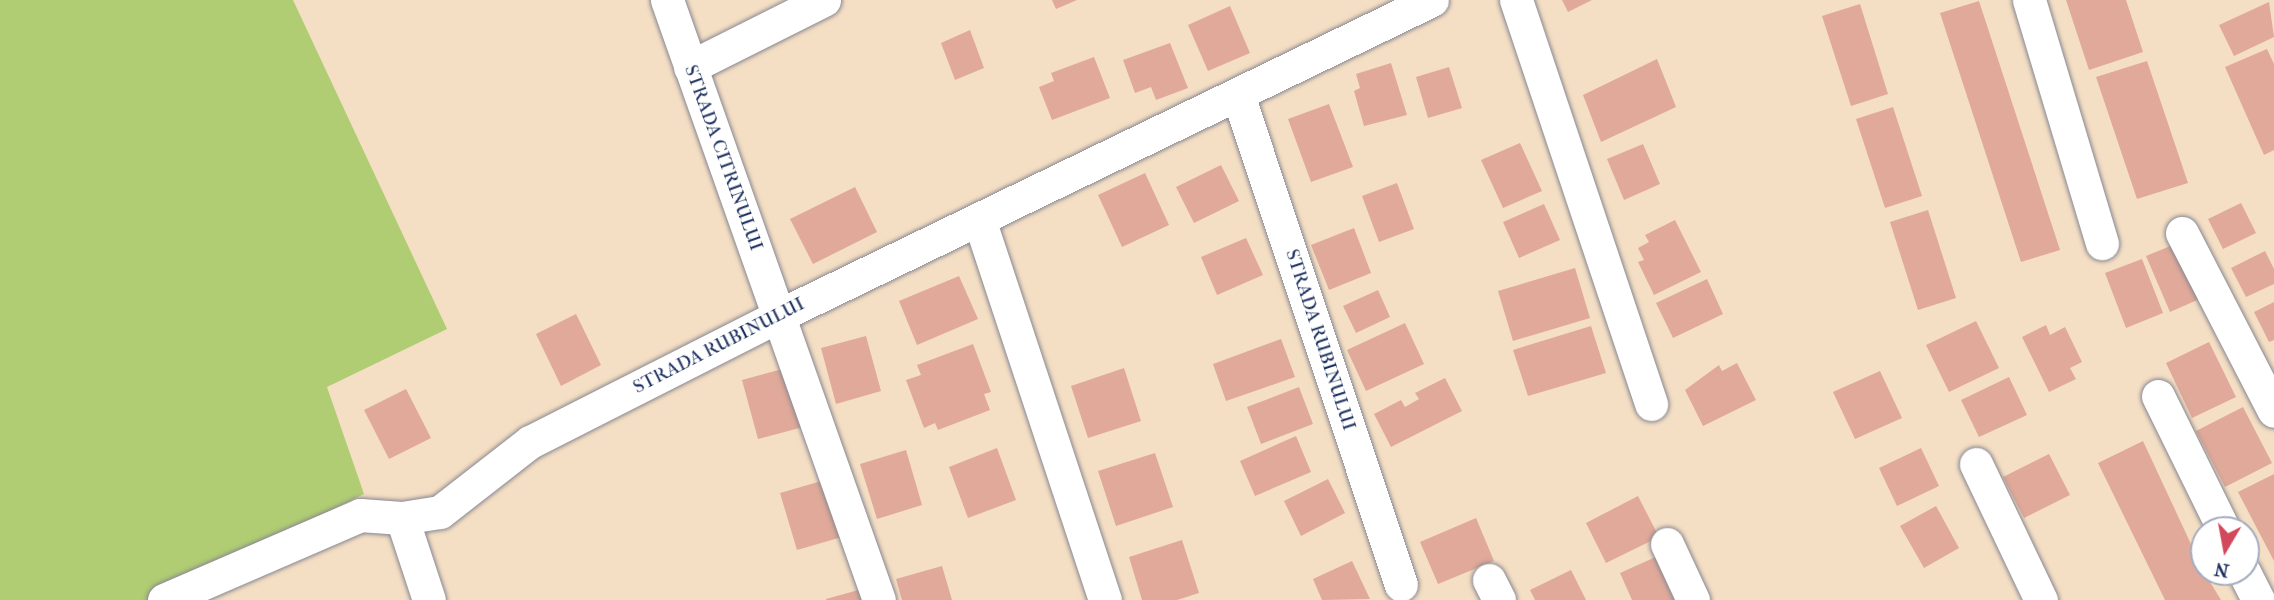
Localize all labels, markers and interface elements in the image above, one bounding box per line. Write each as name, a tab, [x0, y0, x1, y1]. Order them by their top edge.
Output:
street label: STRADA CITRINULUI	[679, 62, 767, 254]
street label: STRADA RUBINULUI	[1280, 247, 1360, 433]
street label: STRADA RUBINULUI	[630, 293, 808, 399]
north arrow	[2190, 516, 2260, 586]
text: N	[2213, 558, 2231, 582]

